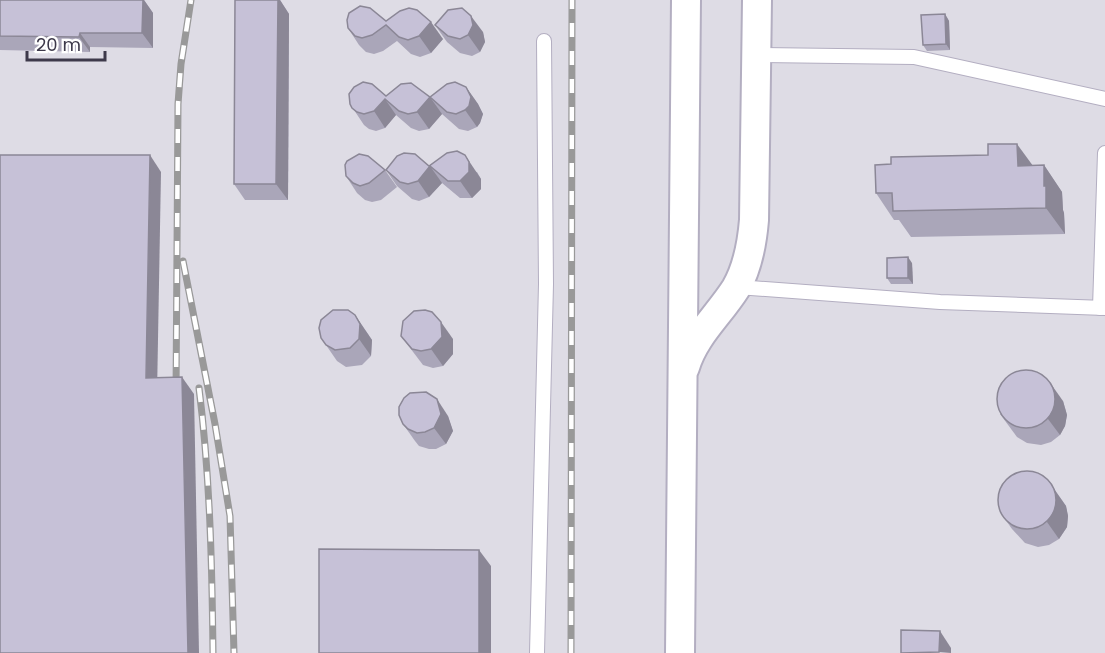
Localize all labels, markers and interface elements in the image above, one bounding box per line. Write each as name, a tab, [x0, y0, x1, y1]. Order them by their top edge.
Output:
scale bar	[27, 24, 105, 62]
text: 20 m	[36, 32, 81, 57]

